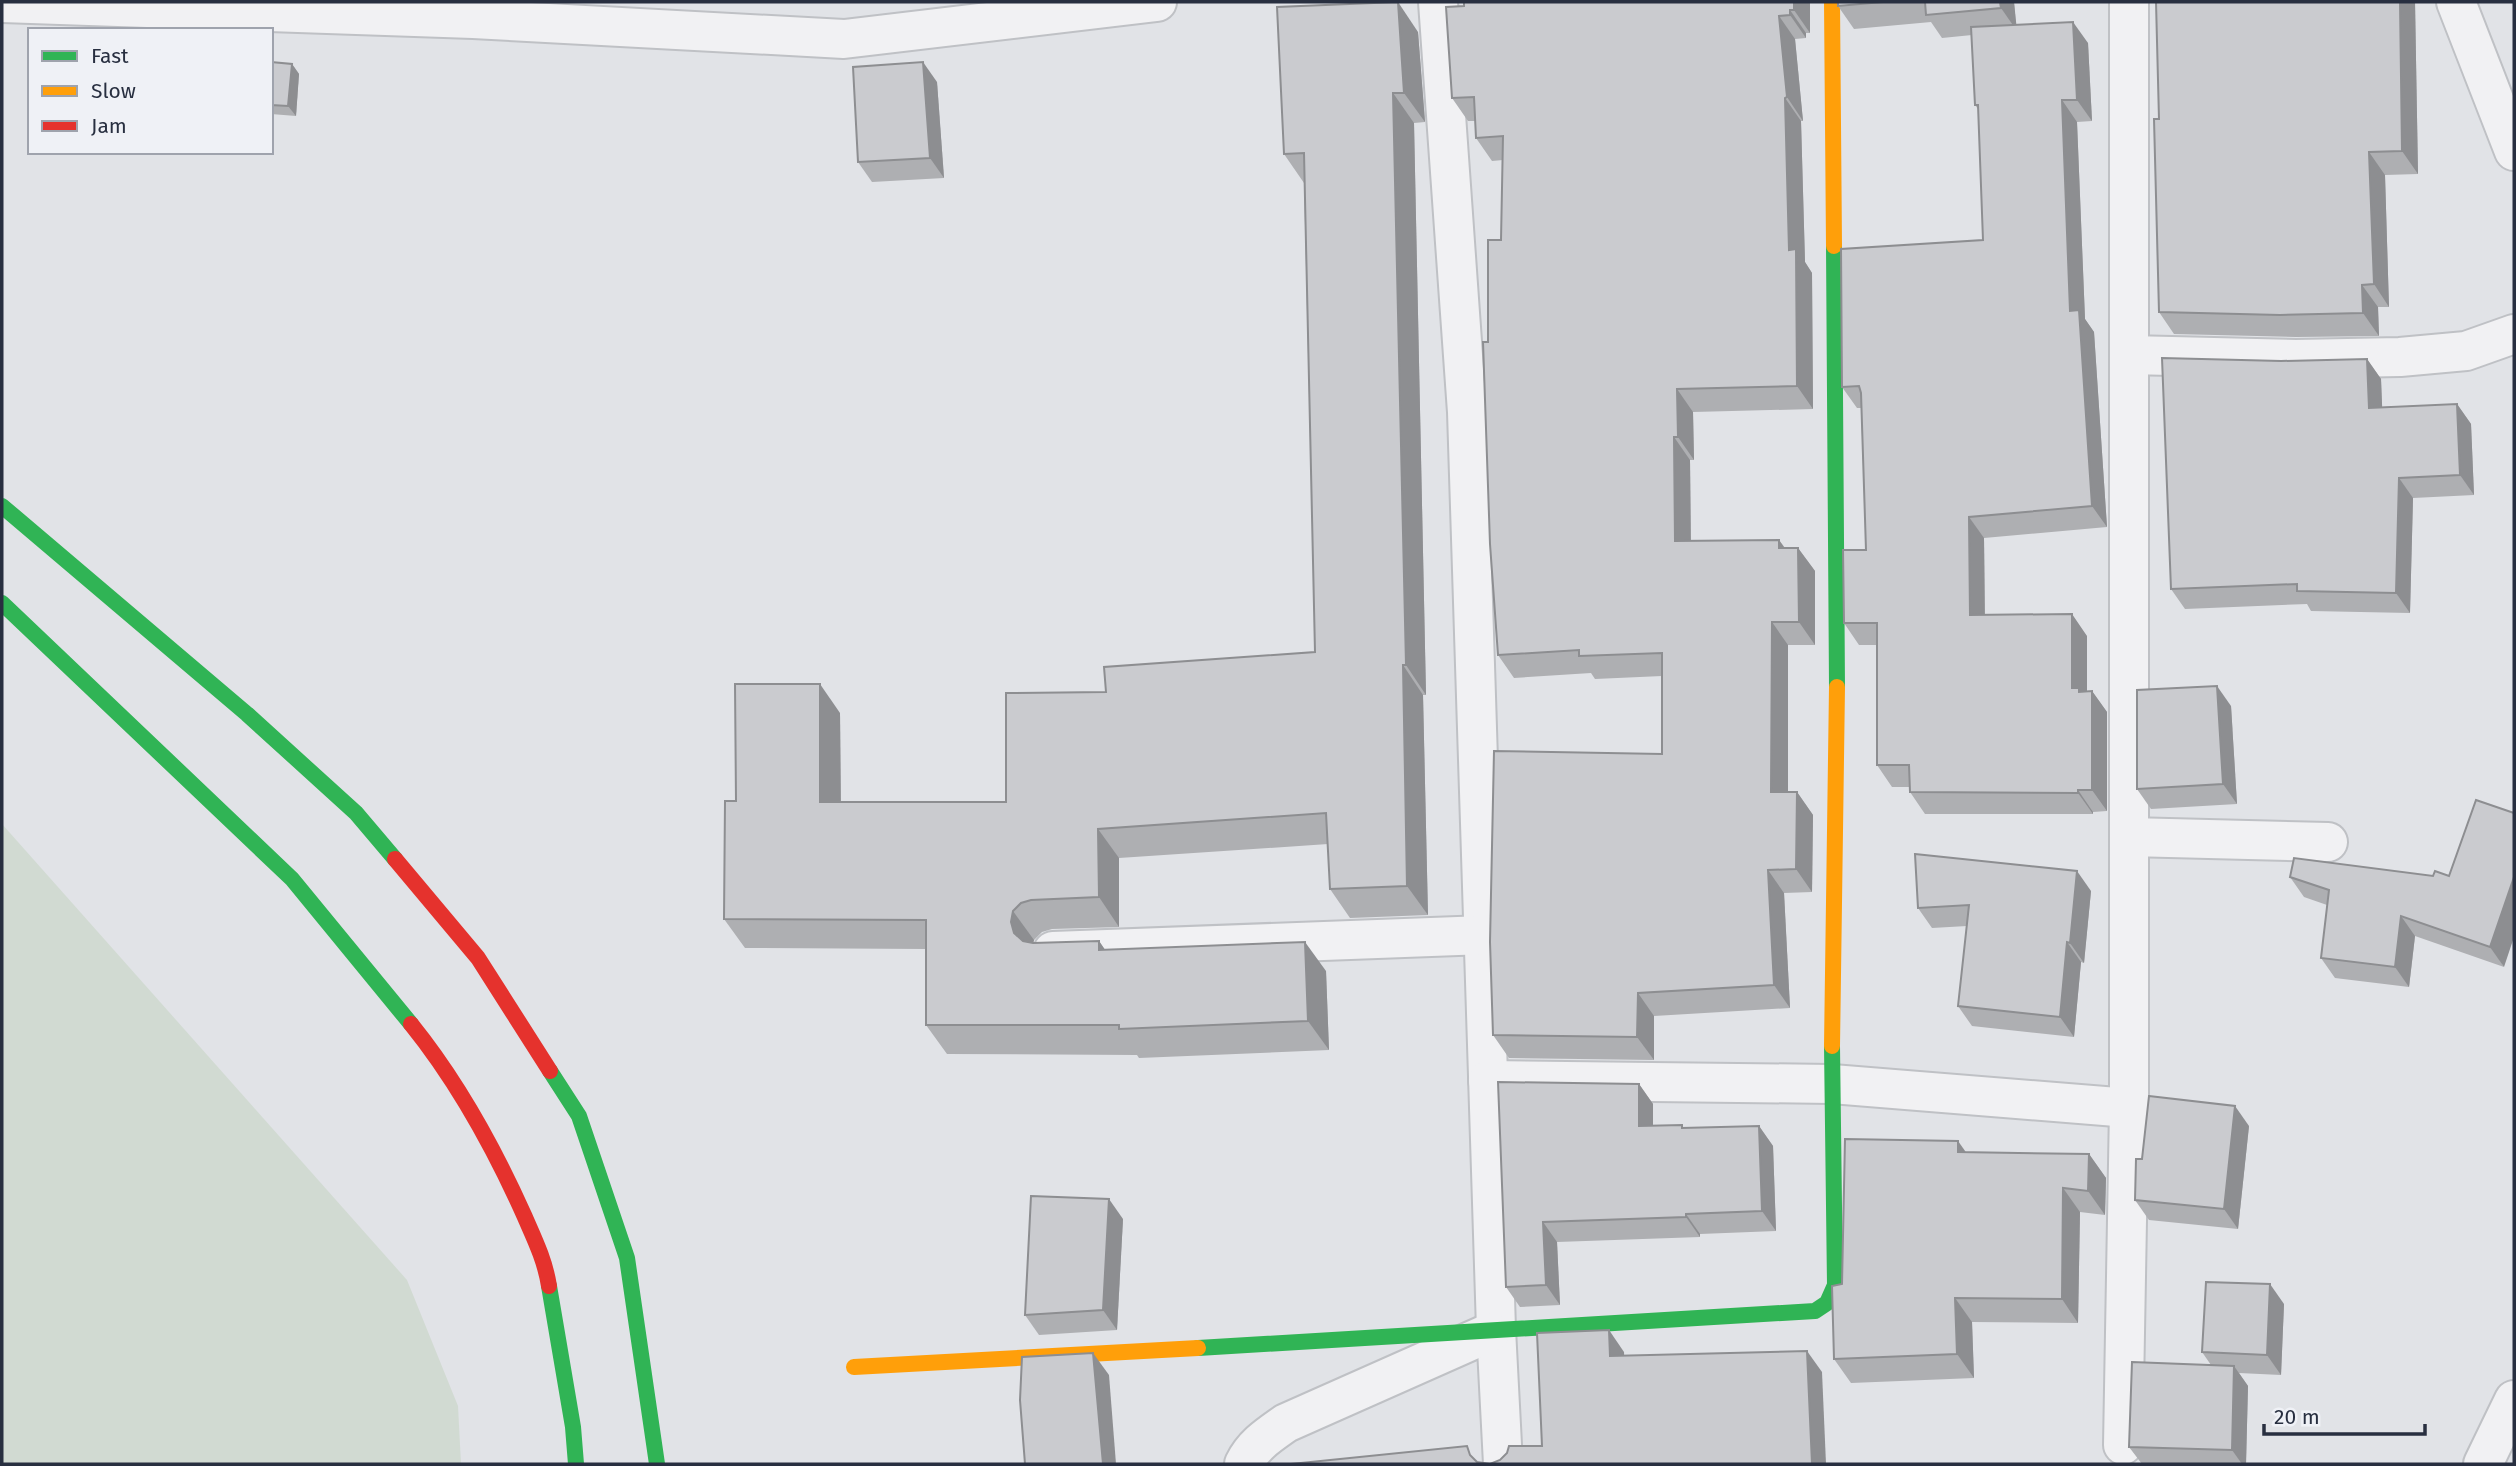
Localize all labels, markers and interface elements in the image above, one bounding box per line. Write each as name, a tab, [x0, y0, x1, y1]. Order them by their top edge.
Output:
legend	[28, 28, 273, 154]
text: Fast	[91, 43, 129, 69]
text: Slow	[91, 78, 136, 104]
text: Jam	[91, 113, 127, 139]
scale bar	[2264, 1392, 2425, 1436]
text: 20 m	[2274, 1404, 2320, 1430]

